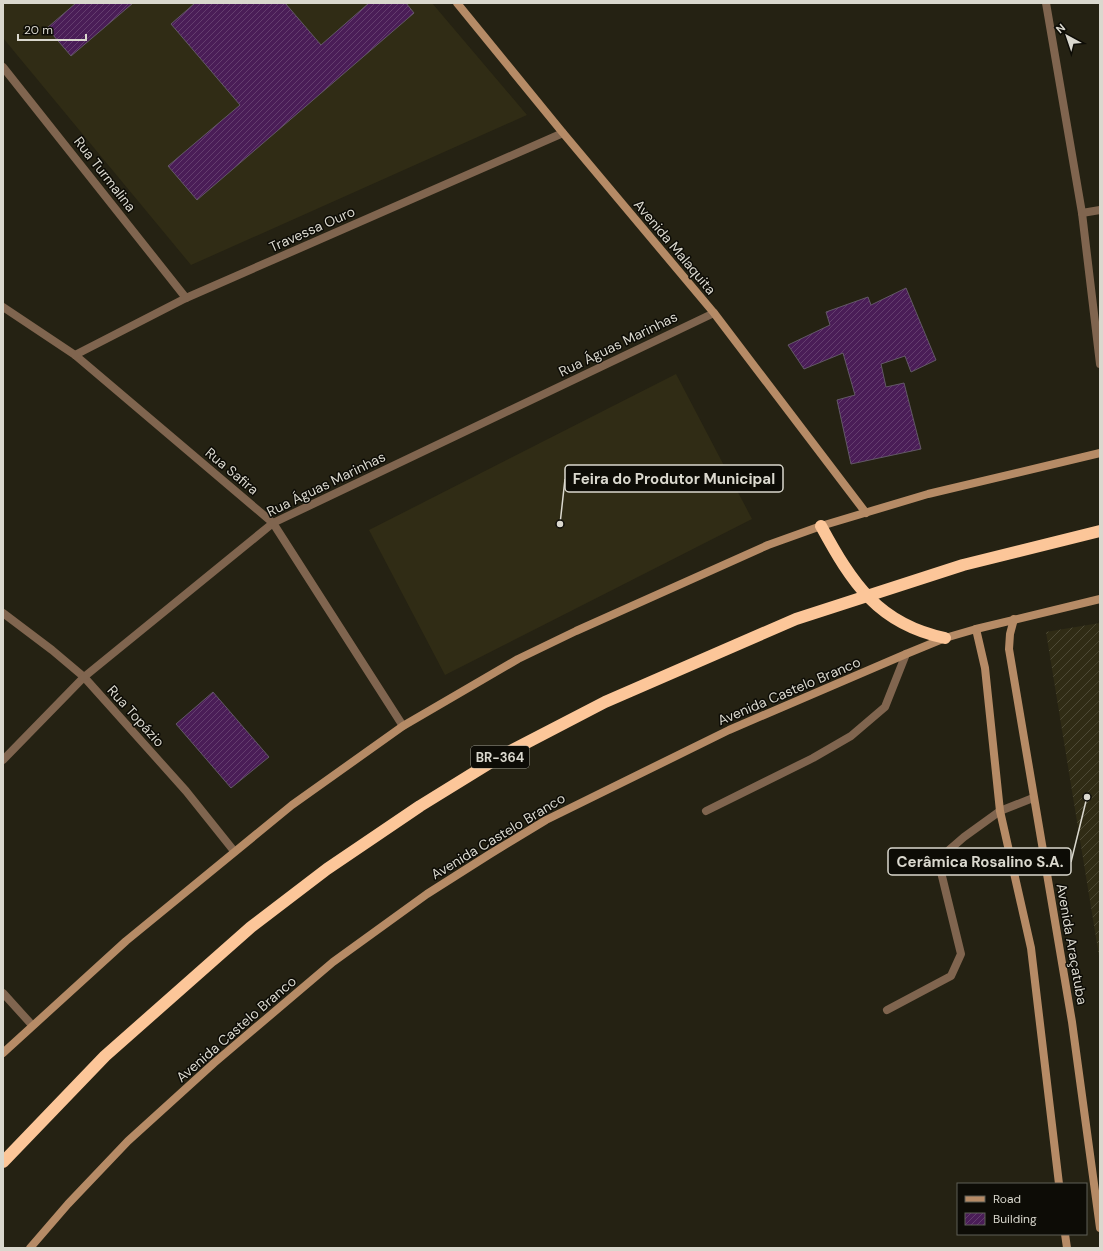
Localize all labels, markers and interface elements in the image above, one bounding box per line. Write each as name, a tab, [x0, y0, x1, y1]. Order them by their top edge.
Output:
scale bar	[18, 16, 86, 42]
north arrow	[1047, 16, 1087, 56]
text: N	[1053, 20, 1068, 36]
text: 20 m	[24, 22, 53, 38]
street label: Rua Turmalina	[70, 133, 140, 215]
street label: Avenida Malaquita	[630, 196, 720, 298]
street label: Travessa Ouro	[266, 202, 358, 256]
street label: Rua Águas Marinhas	[556, 307, 680, 381]
street label: Rua Safira	[202, 444, 262, 498]
street label: Rua Águas Marinhas	[264, 447, 388, 521]
callout: Feira do Produtor Municipal	[565, 465, 783, 492]
text: Feira do Produtor Municipal	[573, 469, 775, 489]
street label: Avenida Castelo Branco	[715, 653, 863, 729]
street label: Rua Topázio	[104, 681, 168, 751]
road number: BR-364	[471, 746, 529, 768]
street label: Avenida Castelo Branco	[428, 789, 568, 883]
callout: Cerâmica Rosalino S.A.	[888, 848, 1071, 875]
text: Cerâmica Rosalino S.A.	[897, 852, 1064, 872]
street label: Avenida Araçatuba	[1053, 882, 1091, 1006]
street label: Avenida Castelo Branco	[172, 972, 300, 1086]
legend	[957, 1183, 1087, 1235]
text: Road	[993, 1191, 1021, 1207]
text: Building	[993, 1211, 1037, 1227]

